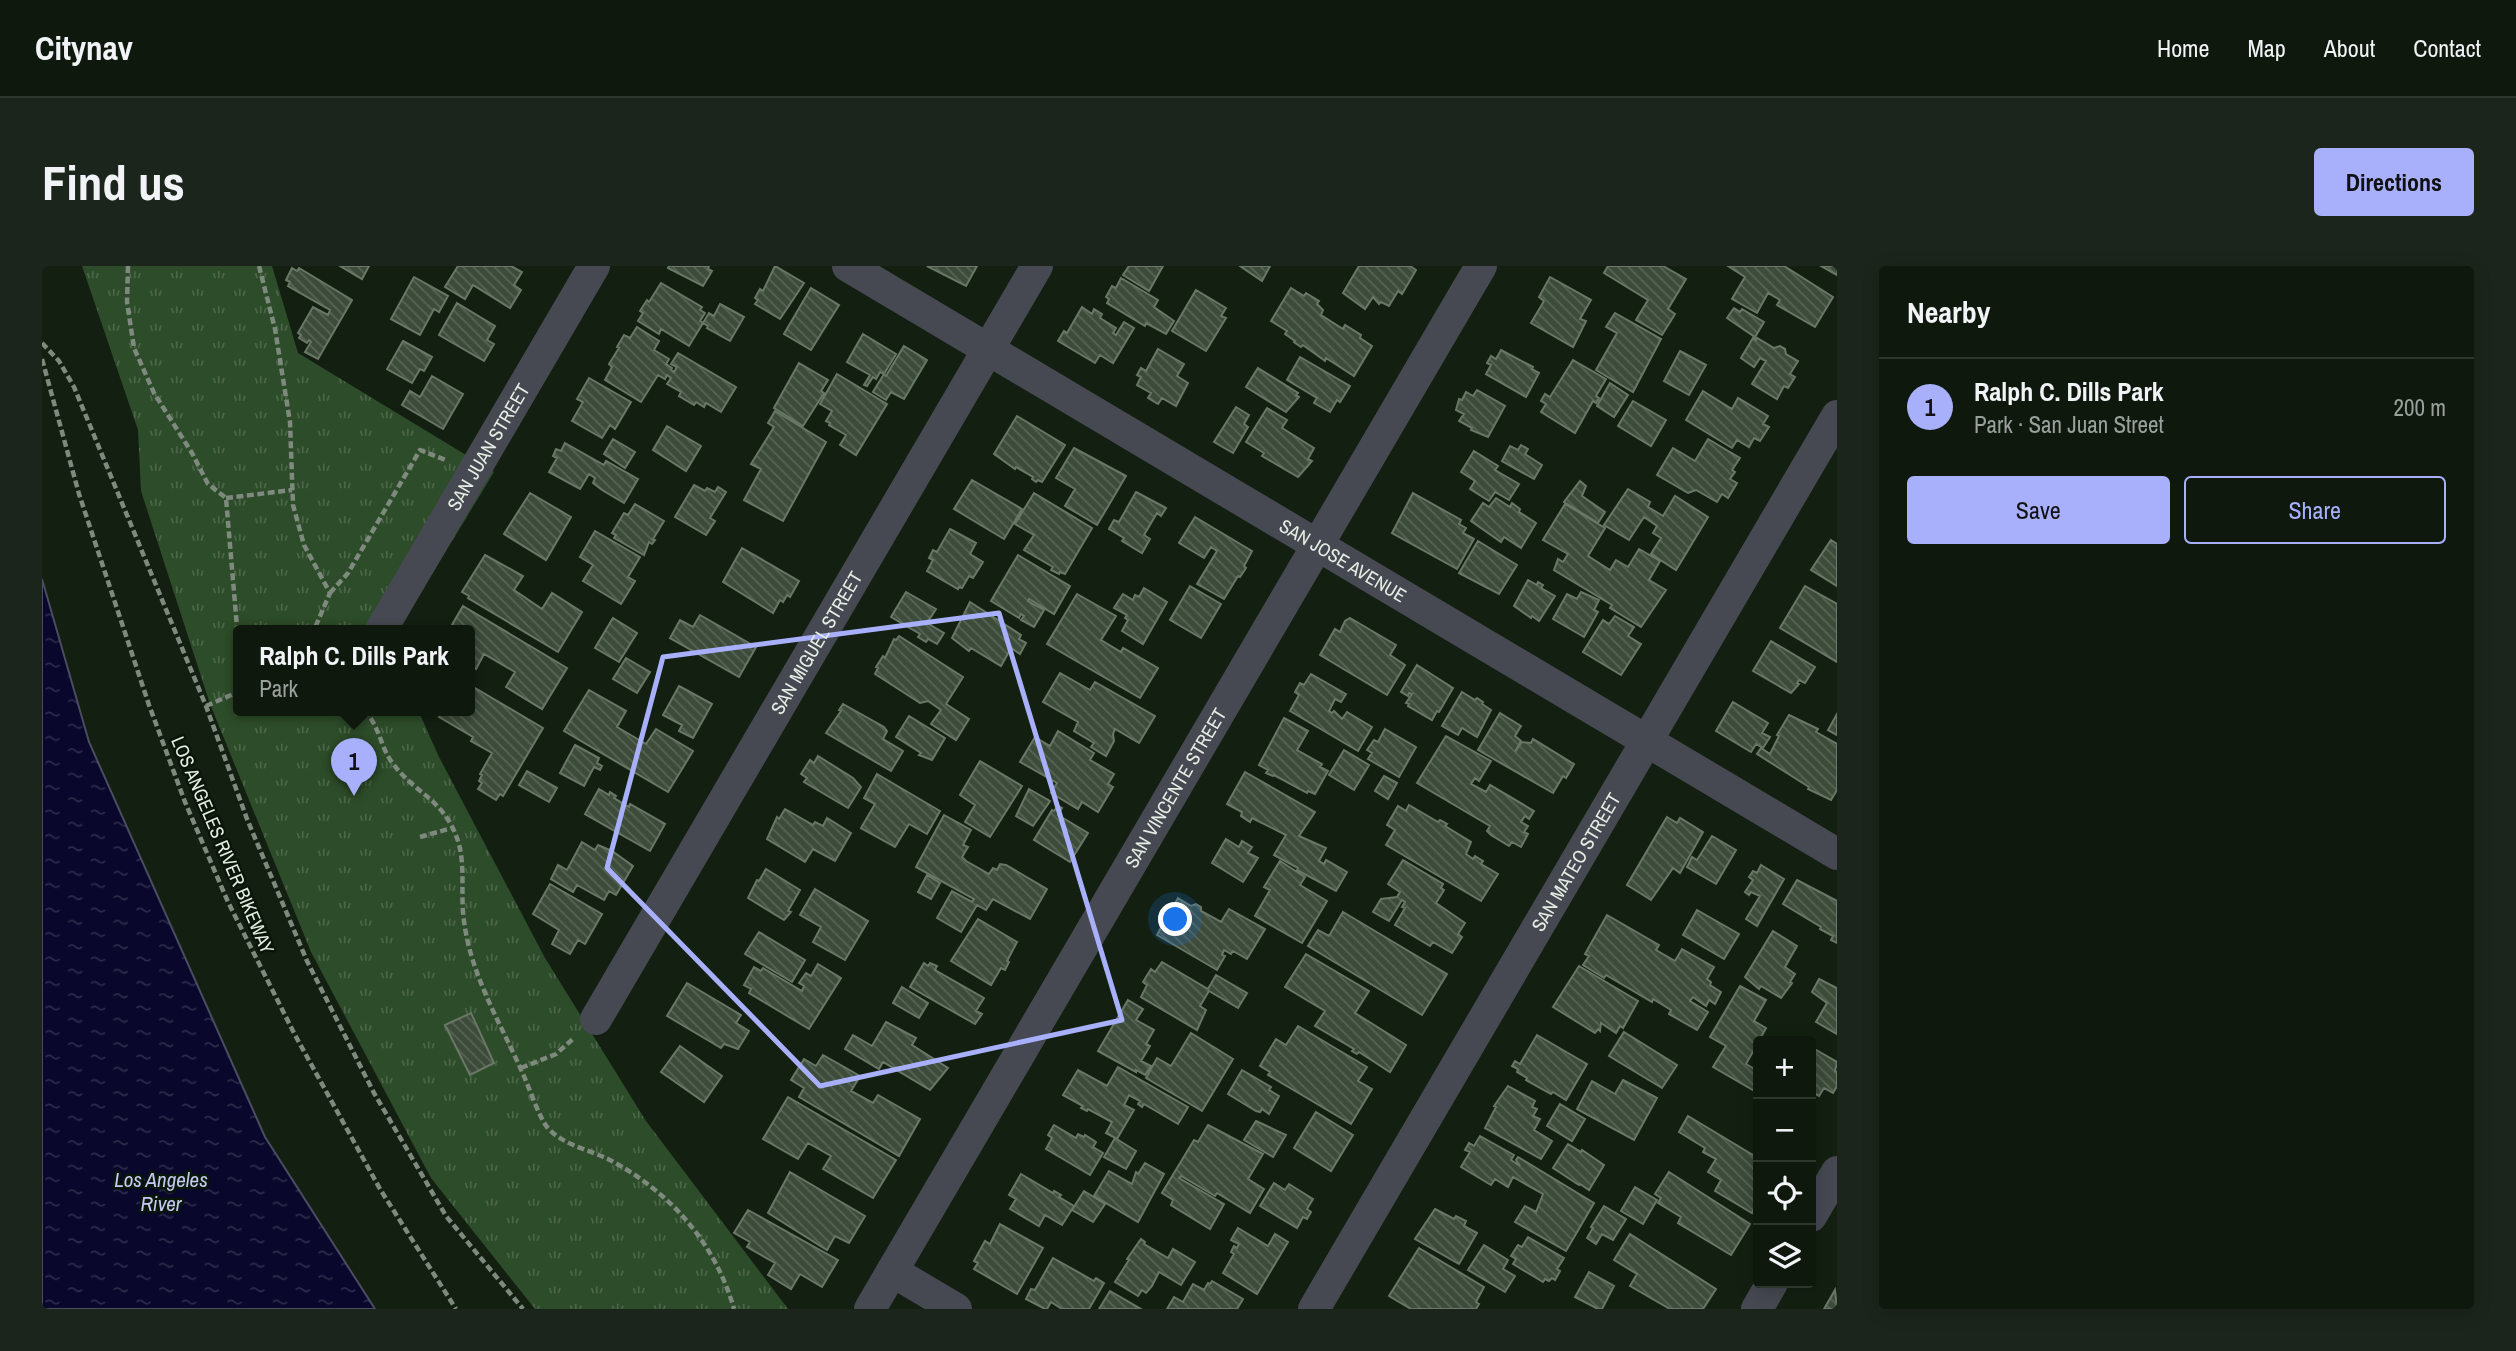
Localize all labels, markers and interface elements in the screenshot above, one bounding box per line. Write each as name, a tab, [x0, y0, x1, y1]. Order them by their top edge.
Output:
text: Citynav	[35, 26, 133, 70]
text: Home	[2157, 32, 2209, 64]
text: Map	[2247, 32, 2286, 64]
text: About	[2324, 32, 2375, 64]
text: Contact	[2413, 32, 2481, 64]
button: Directions	[2314, 148, 2474, 216]
text: Find us	[42, 149, 185, 215]
text: Nearby	[1907, 292, 1990, 332]
text: Ralph C. Dills Park	[1974, 374, 2164, 409]
street label: SAN JUAN STREET	[441, 378, 536, 515]
text: 1	[1925, 392, 1935, 423]
text: 200 m	[2394, 392, 2446, 423]
text: Park · San Juan Street	[1974, 409, 2164, 440]
button: Save	[1907, 476, 2170, 544]
button: Share	[2184, 476, 2446, 544]
street label: SAN JOSE AVENUE	[1275, 512, 1411, 608]
street label: SAN MIGUEL STREET	[764, 566, 869, 719]
popup	[233, 625, 475, 716]
text: Ralph C. Dills Park	[259, 638, 449, 673]
text: Park	[259, 673, 298, 704]
street label: SAN VINCENTE STREET	[1118, 703, 1233, 873]
street label: LOS ANGELES RIVER BIKEWAY	[165, 732, 281, 958]
pin: 1	[331, 738, 377, 796]
street label: SAN MATEO STREET	[1525, 787, 1627, 936]
your location	[1158, 902, 1192, 936]
map controls	[1753, 1036, 1816, 1288]
button: +	[1753, 1036, 1816, 1099]
button: −	[1753, 1099, 1816, 1162]
button: locate	[1753, 1162, 1816, 1225]
water label: Los Angeles River	[114, 1165, 208, 1218]
button: layers	[1753, 1225, 1816, 1288]

